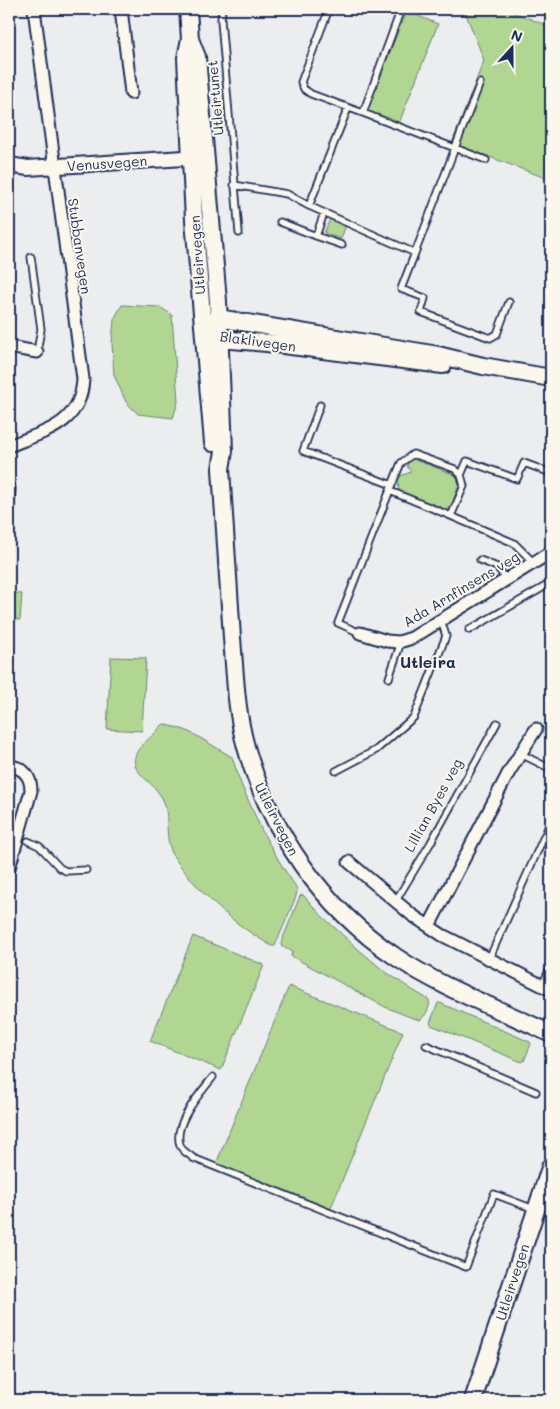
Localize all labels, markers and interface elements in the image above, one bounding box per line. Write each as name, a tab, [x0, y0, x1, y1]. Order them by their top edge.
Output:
north arrow	[488, 22, 538, 72]
text: N	[508, 25, 525, 46]
street label: Utleirtunet	[202, 60, 228, 136]
street label: Venusvegen	[66, 151, 148, 175]
street label: Stubbanvegen	[64, 197, 96, 295]
street label: Utleirvegen	[185, 215, 209, 295]
street label: Blaklivegen	[219, 326, 297, 356]
street label: Ada Arnfinsens veg	[399, 547, 523, 631]
district label: Utleira	[400, 651, 456, 672]
street label: Lillian Byes veg	[399, 755, 467, 855]
street label: Utleirvegen	[250, 779, 304, 859]
street label: Utleirvegen	[491, 1241, 533, 1323]

